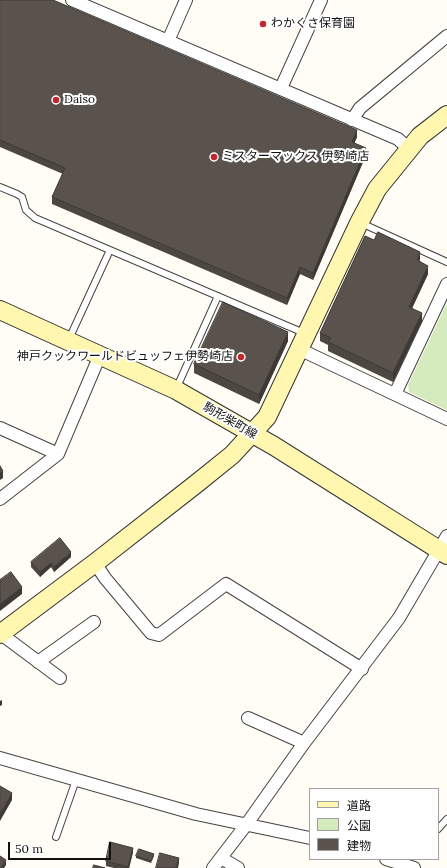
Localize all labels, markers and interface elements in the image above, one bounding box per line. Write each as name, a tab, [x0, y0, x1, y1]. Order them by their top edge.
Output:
place label: わかくさ保育園	[271, 17, 355, 31]
marker: わかくさ保育園	[258, 19, 268, 29]
place label: Daiso	[64, 93, 95, 107]
marker: Daiso	[51, 95, 61, 105]
place label: ミスターマックス 伊勢崎店	[222, 150, 369, 164]
marker: ミスターマックス 伊勢崎店	[209, 152, 219, 162]
place label: 神戸クックワールドビュッフェ伊勢崎店	[17, 350, 233, 364]
marker: 神戸クックワールドビュッフェ伊勢崎店	[236, 352, 246, 362]
street label: 駒形柴町線	[200, 400, 260, 442]
legend	[309, 788, 439, 860]
text: 道路	[347, 798, 371, 813]
text: 公園	[347, 818, 371, 833]
scale bar	[10, 834, 113, 860]
text: 建物	[347, 838, 371, 853]
text: 50 m	[15, 841, 43, 856]

